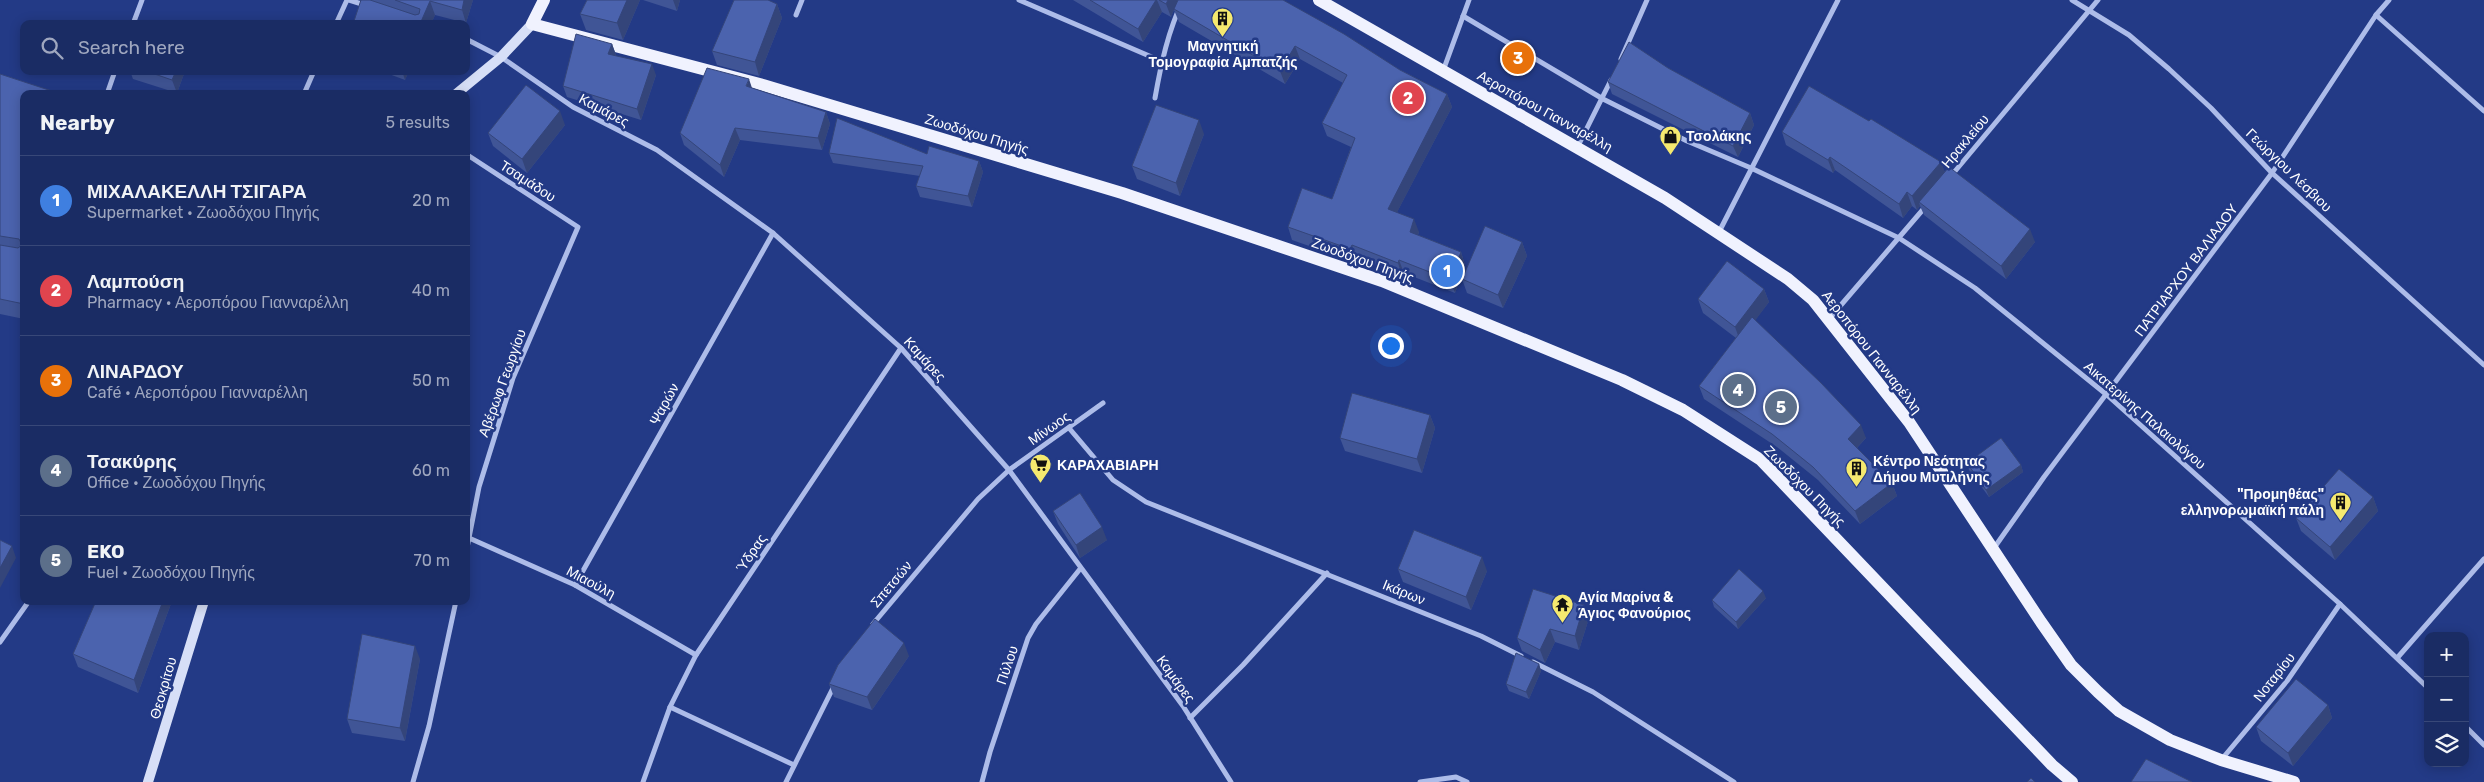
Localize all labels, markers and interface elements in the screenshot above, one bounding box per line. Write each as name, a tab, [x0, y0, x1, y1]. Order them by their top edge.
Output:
building icon: Μαγνητική Τομογραφία Αμπατζής	[1211, 6, 1235, 37]
search box	[20, 20, 470, 75]
icon: search	[38, 34, 66, 62]
text: Search here	[78, 36, 185, 59]
place label: Μαγνητική Τομογραφία Αμπατζής	[1148, 38, 1298, 71]
pin: 3	[1502, 39, 1534, 77]
street label: Αεροπόρου Γιανναρέλλη	[1474, 67, 1615, 156]
pin: 2	[1392, 79, 1424, 117]
street label: Καμάρες	[576, 90, 632, 131]
text: Nearby	[40, 110, 115, 135]
street label: Ζωοδόχου Πηγής	[923, 111, 1031, 158]
street label: Ηρακλείου	[1938, 111, 1993, 172]
text: 5 results	[386, 113, 450, 132]
shop icon: Τσολάκης	[1658, 124, 1682, 155]
street label: Γεώργιου Λέσβιου	[2242, 125, 2335, 216]
place label: Τσολάκης	[1686, 128, 1752, 145]
street label: Τσαμάδου	[497, 157, 559, 206]
text: ΜΙΧΑΛΑΚΕΛΛΗ ΤΣΙΓΑΡΑ	[87, 180, 307, 203]
text: 1	[52, 191, 60, 210]
text: 20 m	[412, 191, 450, 210]
street label: ΠΑΤΡΙΑΡΧΟΥ ΒΑΛΙΑΔΟΥ	[2131, 200, 2242, 340]
text: Supermarket · Ζωοδόχου Πηγής	[87, 203, 320, 222]
street label: Ζωοδόχου Πηγής	[1309, 234, 1417, 287]
pin: 1	[1431, 252, 1463, 290]
text: Λαμπούση	[87, 270, 184, 293]
text: 2	[51, 281, 61, 300]
text: 40 m	[412, 281, 450, 300]
street label: Αεροπόρου Γιανναρέλλη	[1818, 287, 1925, 417]
text: Pharmacy · Αεροπόρου Γιανναρέλλη	[87, 293, 349, 312]
street label: Αβέρωφ Γεωργίου	[475, 327, 530, 439]
street label: Καμάρες	[900, 333, 949, 385]
your location	[1378, 333, 1404, 359]
street label: Αικατερίνης Παλαιολόγου	[2080, 358, 2209, 473]
text: ΛΙΝΑΡΔΟΥ	[87, 360, 184, 383]
text: 3	[51, 371, 61, 390]
text: 50 m	[412, 371, 450, 390]
pin: 4	[1722, 371, 1754, 409]
street label: Ψαρών	[646, 380, 683, 428]
text: Café · Αεροπόρου Γιανναρέλλη	[87, 383, 308, 402]
pin: 5	[1765, 388, 1797, 426]
street label: Μίνωος	[1025, 408, 1074, 449]
street label: Ζωοδόχου Πηγής	[1761, 442, 1849, 531]
text: Τσακύρης	[87, 450, 177, 473]
supermarket icon: ΚΑΡΑΧΑΒΙΑΡΗ	[1029, 453, 1053, 484]
place label: Κέντρο Νεότητας Δήμου Μυτιλήνης	[1873, 453, 1990, 486]
place label: ΚΑΡΑΧΑΒΙΑΡΗ	[1057, 457, 1159, 474]
building icon: Κέντρο Νεότητας Δήμου Μυτιλήνης	[1845, 457, 1869, 488]
text: 4	[51, 461, 61, 480]
text: 60 m	[412, 461, 450, 480]
text: Office · Ζωοδόχου Πηγής	[87, 473, 266, 492]
place label: "Προμηθέας" ελληνορωμαϊκή πάλη	[2181, 486, 2324, 519]
building icon: "Προμηθέας" ελληνορωμαϊκή πάλη	[2328, 490, 2352, 521]
street label: Ύδρας	[732, 531, 771, 576]
text: EKO	[87, 540, 125, 563]
text: 5	[51, 551, 61, 570]
text: 70 m	[413, 551, 450, 570]
street label: Σπετσών	[867, 557, 916, 611]
street label: Μιαούλη	[563, 562, 618, 602]
text: Fuel · Ζωοδόχου Πηγής	[87, 563, 255, 582]
street label: Ικάρων	[1380, 576, 1428, 609]
place label: Αγία Μαρίνα & Άγιος Φανούριος	[1578, 589, 1691, 622]
temple icon: Αγία Μαρίνα & Άγιος Φανούριος	[1550, 593, 1574, 624]
map controls	[2424, 632, 2469, 767]
button: +	[2424, 632, 2469, 677]
street label: Πύλου	[993, 643, 1022, 687]
street label: Νοταρίου	[2250, 649, 2299, 705]
street label: Καμάρες	[1153, 652, 1199, 706]
street label: Θεοκρίτου	[147, 655, 180, 721]
button: −	[2424, 677, 2469, 722]
button: layers	[2424, 722, 2469, 767]

